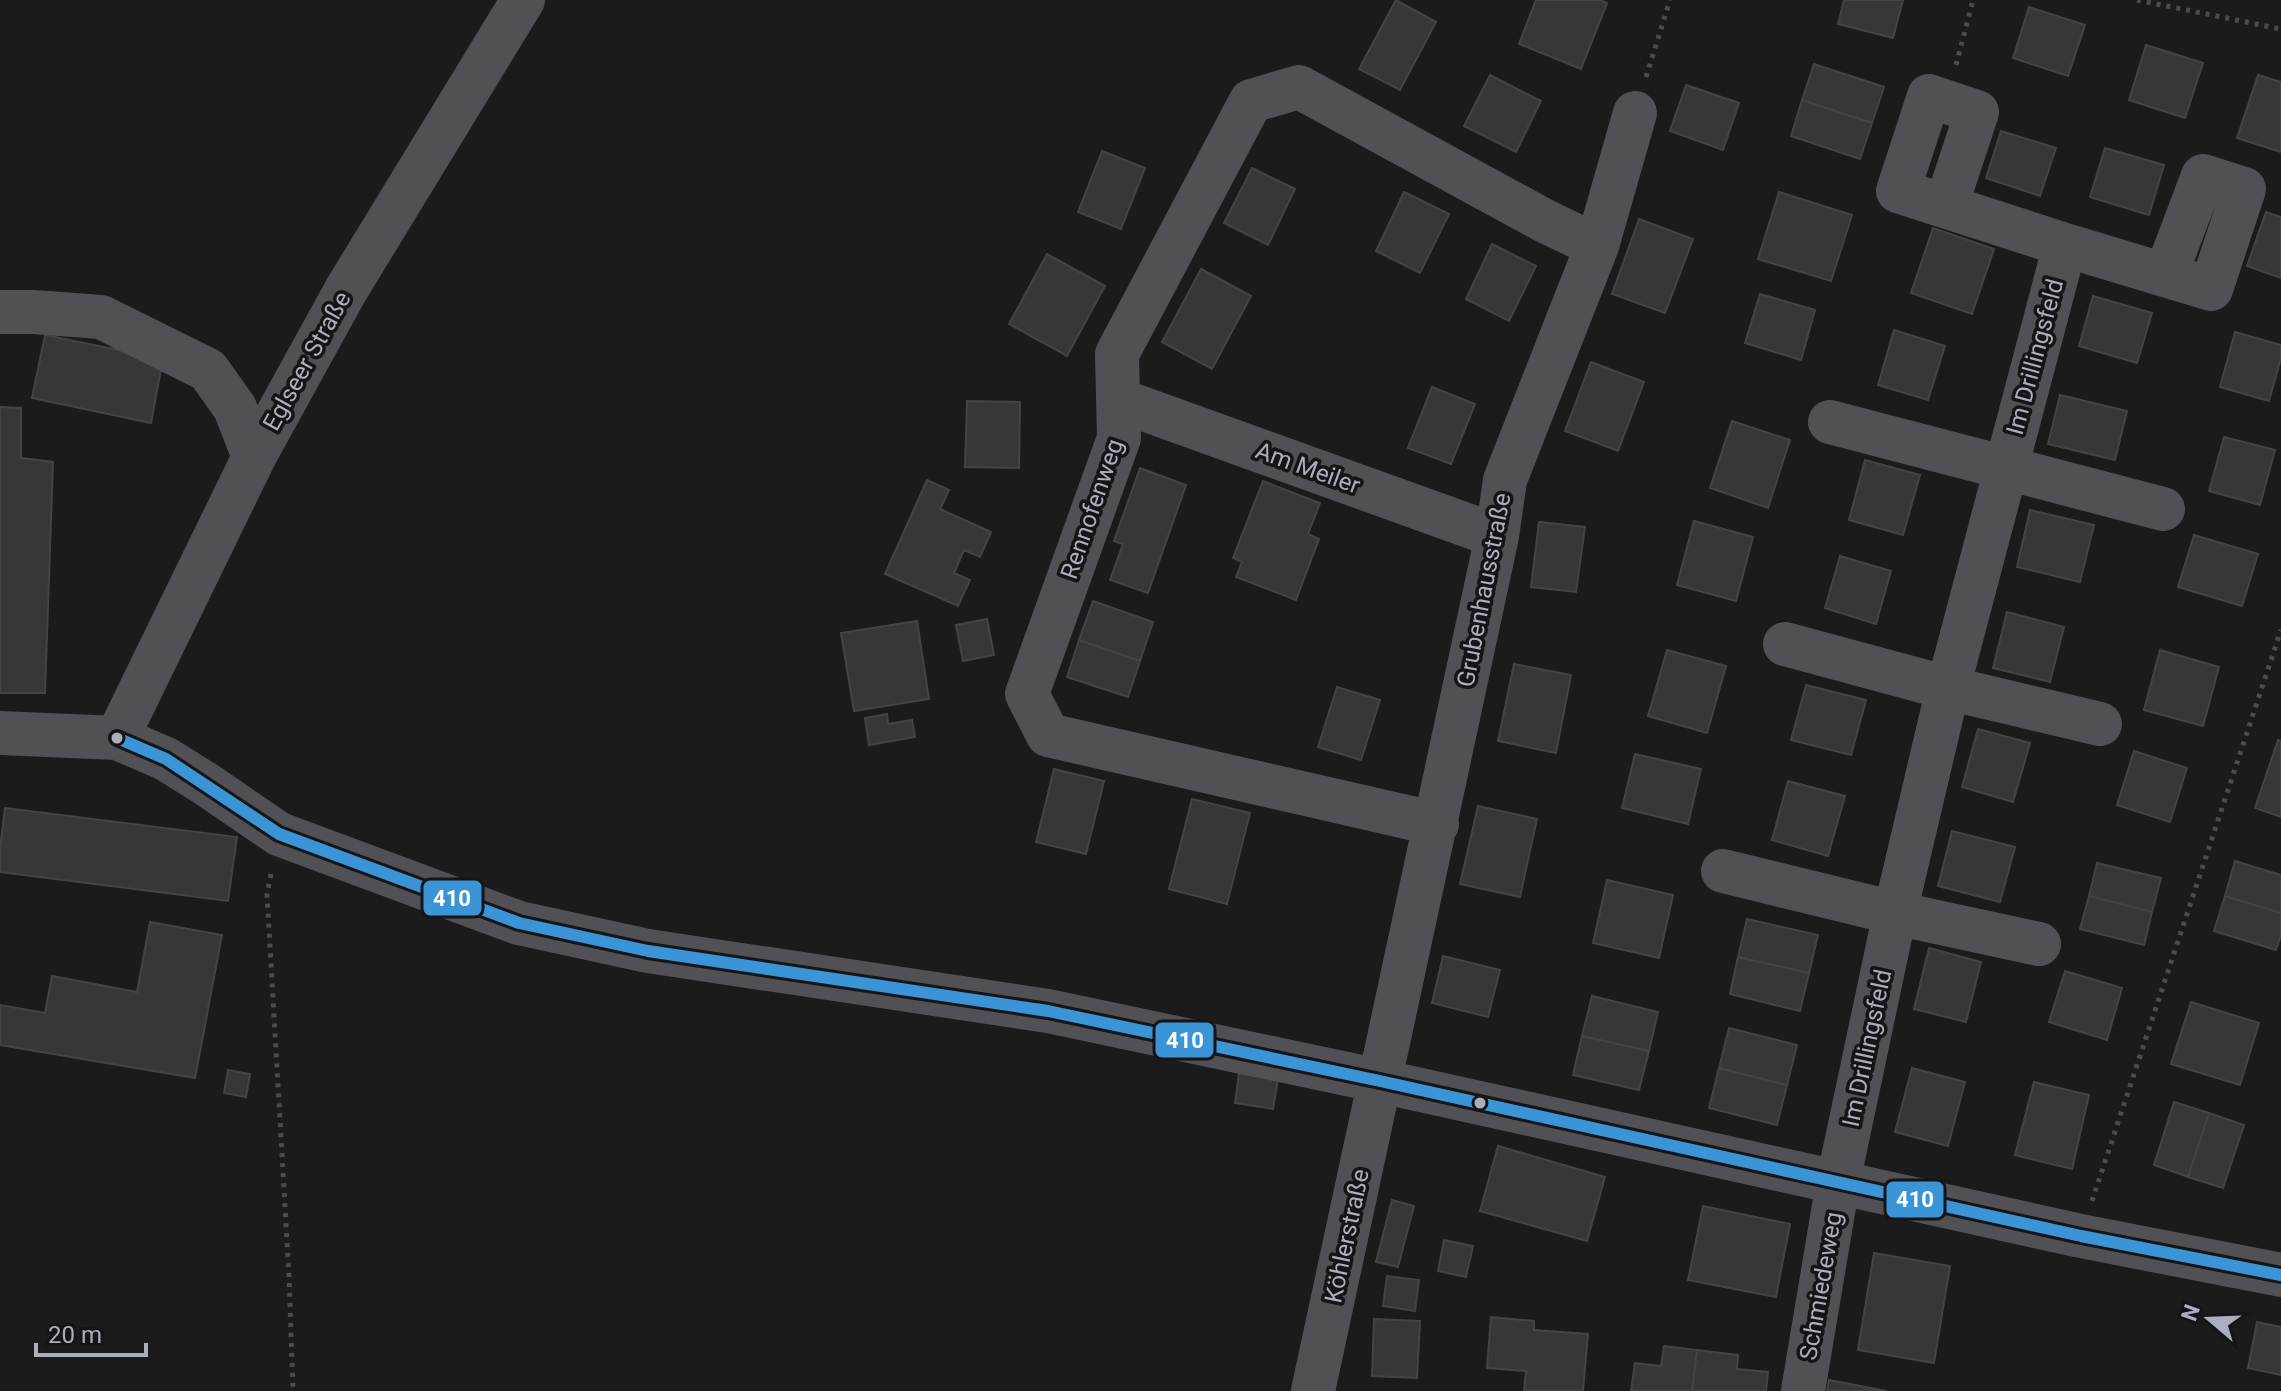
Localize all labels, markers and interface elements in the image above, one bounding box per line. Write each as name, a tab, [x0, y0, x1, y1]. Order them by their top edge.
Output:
street label: Im Drillingsfeld	[2001, 276, 2069, 438]
street label: Eglseer Straße	[257, 287, 357, 435]
street label: Rennofenweg	[1055, 435, 1129, 583]
street label: Am Meiler	[1252, 436, 1364, 500]
street label: Grubenhausstraße	[1451, 491, 1517, 689]
unlabelled marker	[109, 730, 125, 746]
line badge: 410	[422, 879, 483, 917]
text: 410	[433, 886, 471, 911]
street label: Im Drillingsfeld	[1837, 967, 1897, 1129]
line badge: 410	[1154, 1021, 1215, 1059]
text: 410	[1166, 1028, 1204, 1053]
unlabelled marker	[1472, 1095, 1488, 1111]
street label: Köhlerstraße	[1319, 1166, 1375, 1306]
line badge: 410	[1885, 1180, 1945, 1219]
text: 410	[1896, 1187, 1934, 1212]
street label: Schmiedeweg	[1794, 1210, 1848, 1362]
north arrow	[2169, 1279, 2249, 1359]
text: N	[2176, 1301, 2205, 1324]
scale bar	[36, 1307, 146, 1357]
text: 20 m	[48, 1321, 102, 1349]

